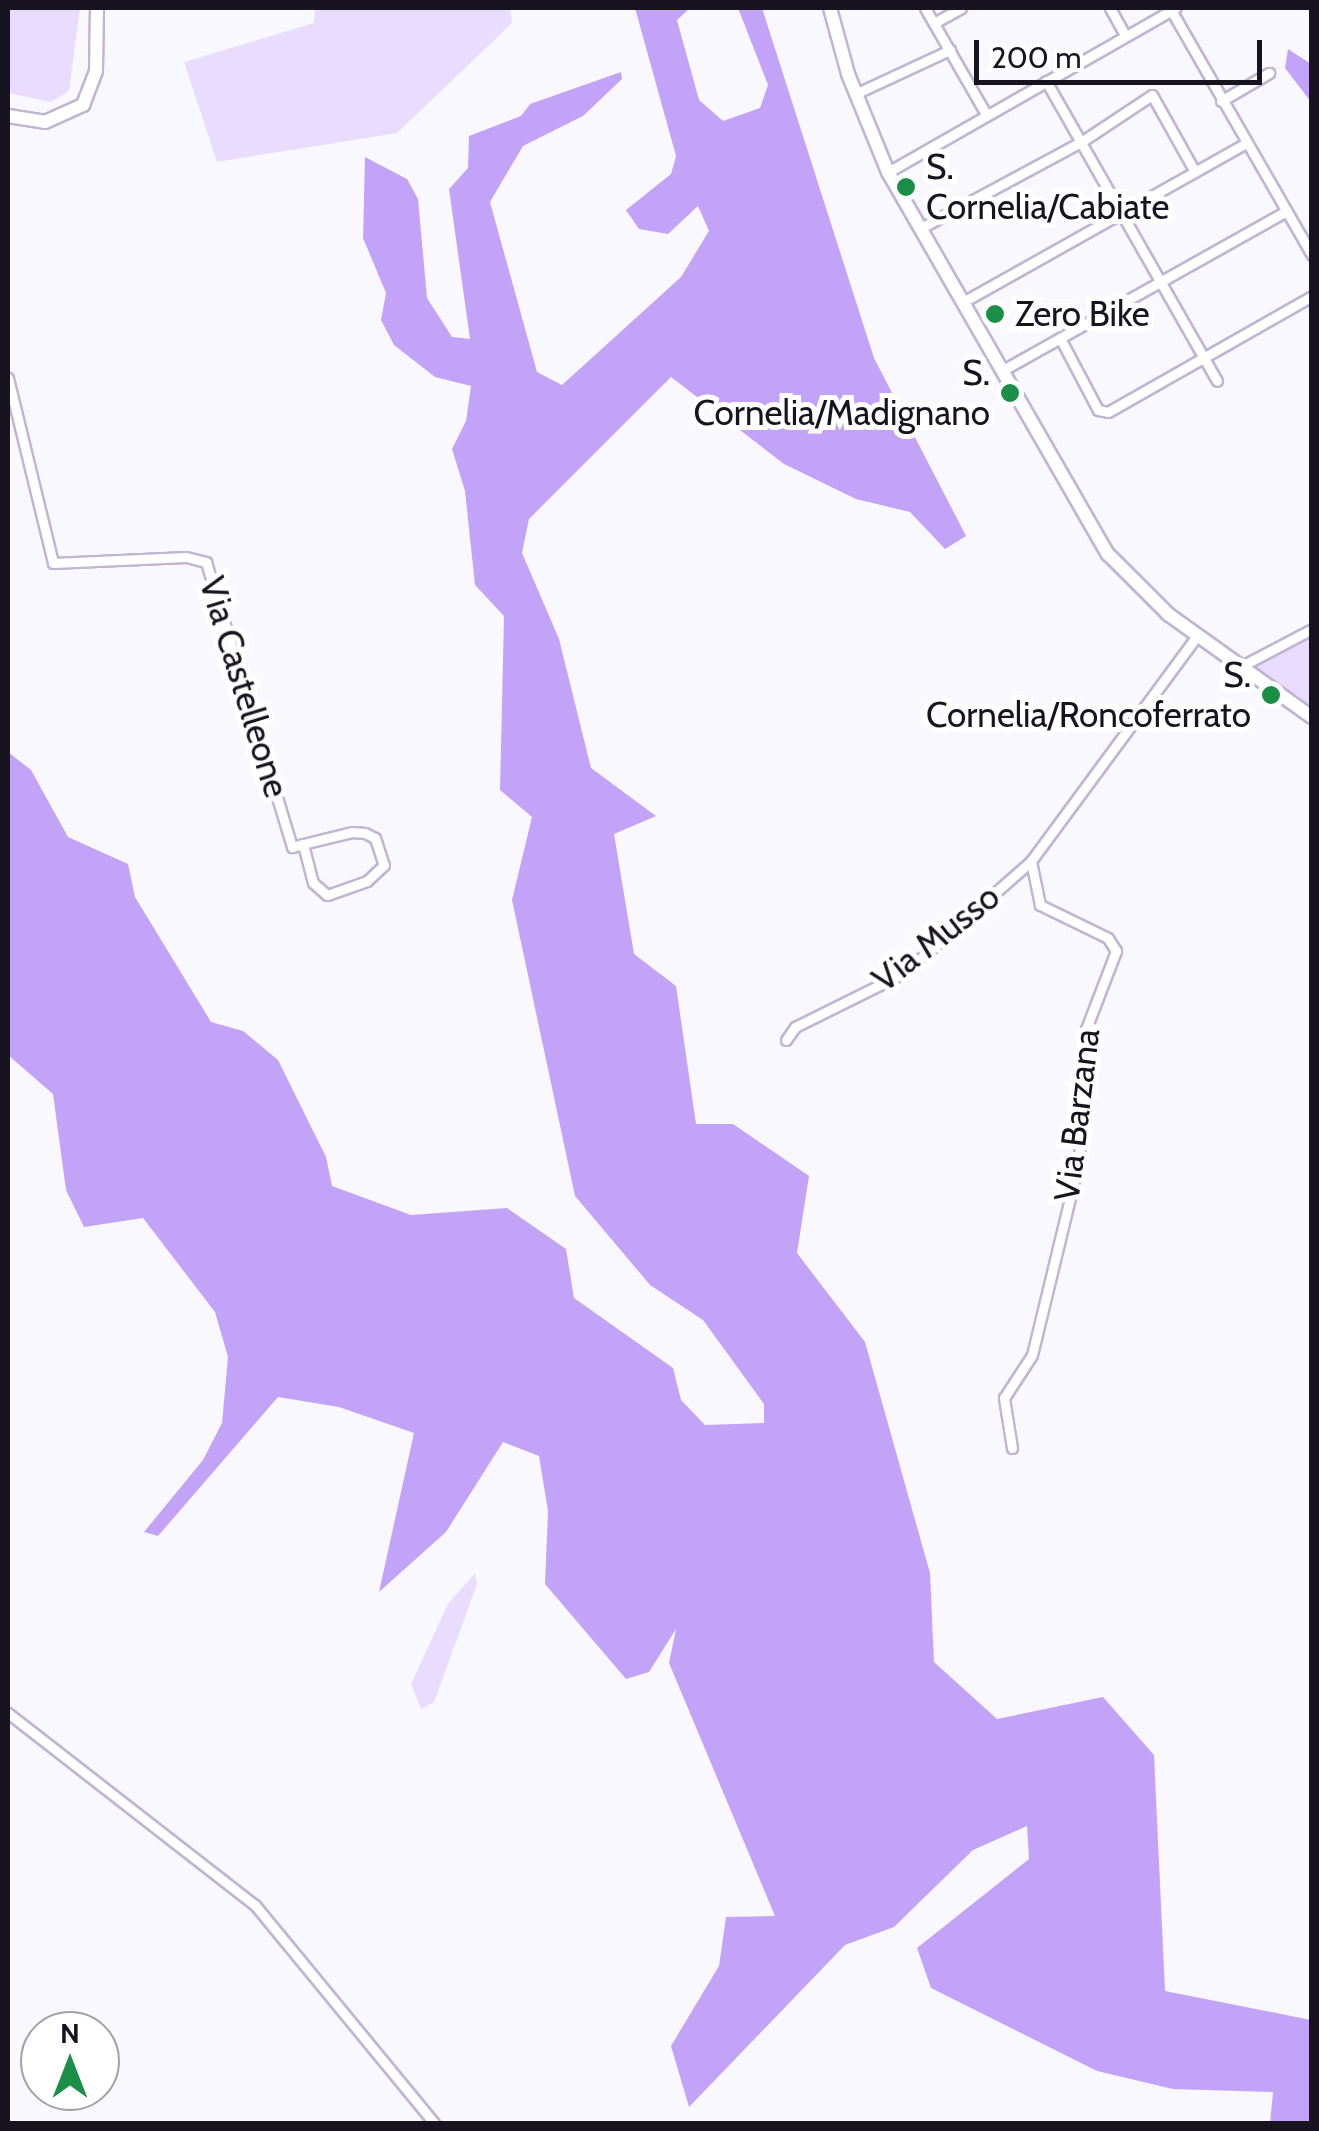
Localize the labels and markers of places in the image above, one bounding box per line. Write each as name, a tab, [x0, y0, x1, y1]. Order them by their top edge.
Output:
place label: S. Cornelia/Cabiate	[926, 146, 1169, 228]
marker: S. Cornelia/Cabiate	[895, 176, 917, 198]
place label: Zero Bike	[1015, 293, 1150, 335]
marker: Zero Bike	[984, 303, 1006, 325]
place label: S. Cornelia/Madignano	[694, 352, 990, 434]
marker: S. Cornelia/Madignano	[999, 382, 1021, 404]
place label: S. Cornelia/Roncoferrato	[926, 654, 1251, 736]
marker: S. Cornelia/Roncoferrato	[1260, 684, 1282, 706]

